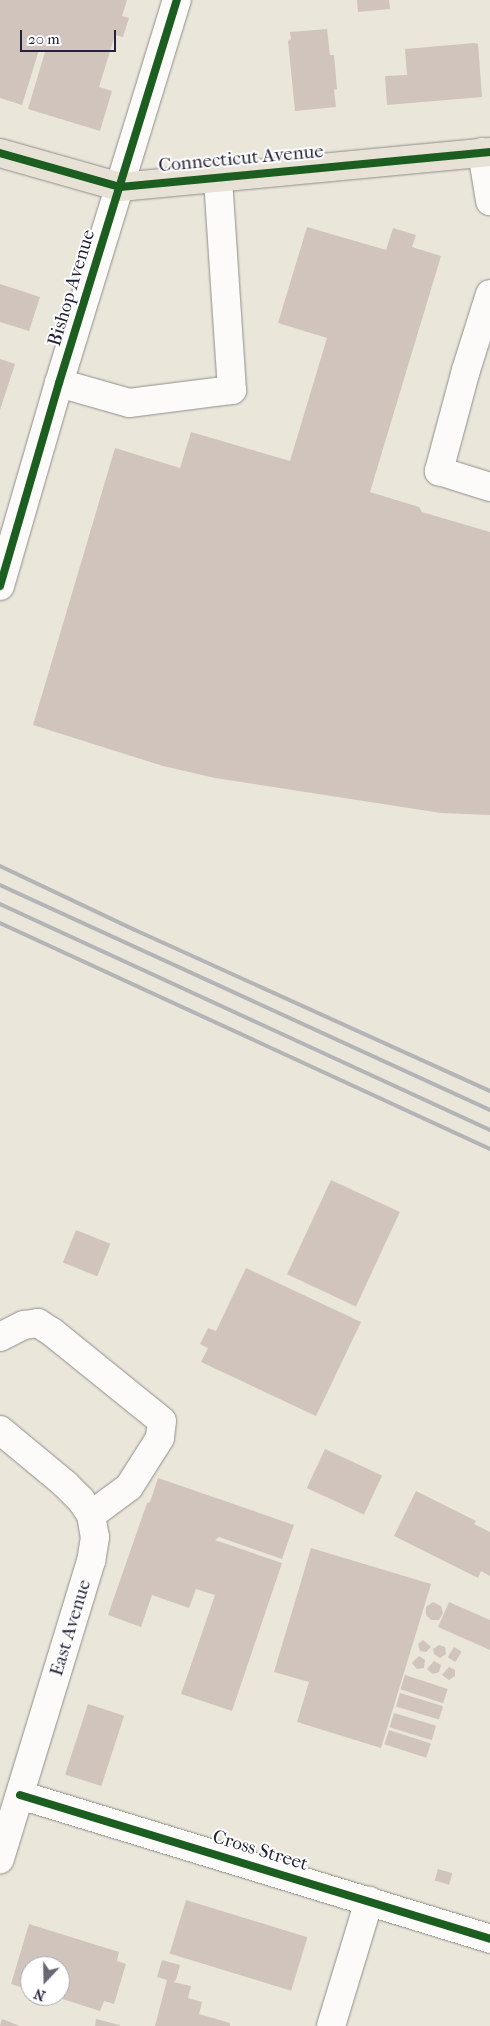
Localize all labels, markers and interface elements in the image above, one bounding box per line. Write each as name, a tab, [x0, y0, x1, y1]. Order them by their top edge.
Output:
scale bar	[22, 20, 119, 52]
text: 20 m	[28, 30, 60, 48]
street label: Connecticut Avenue	[158, 140, 324, 178]
street label: Bishop Avenue	[43, 227, 101, 349]
street label: East Avenue	[46, 1577, 96, 1679]
street label: Cross Street	[210, 1826, 310, 1876]
north arrow	[20, 1956, 70, 2006]
text: N	[32, 1985, 48, 2004]

